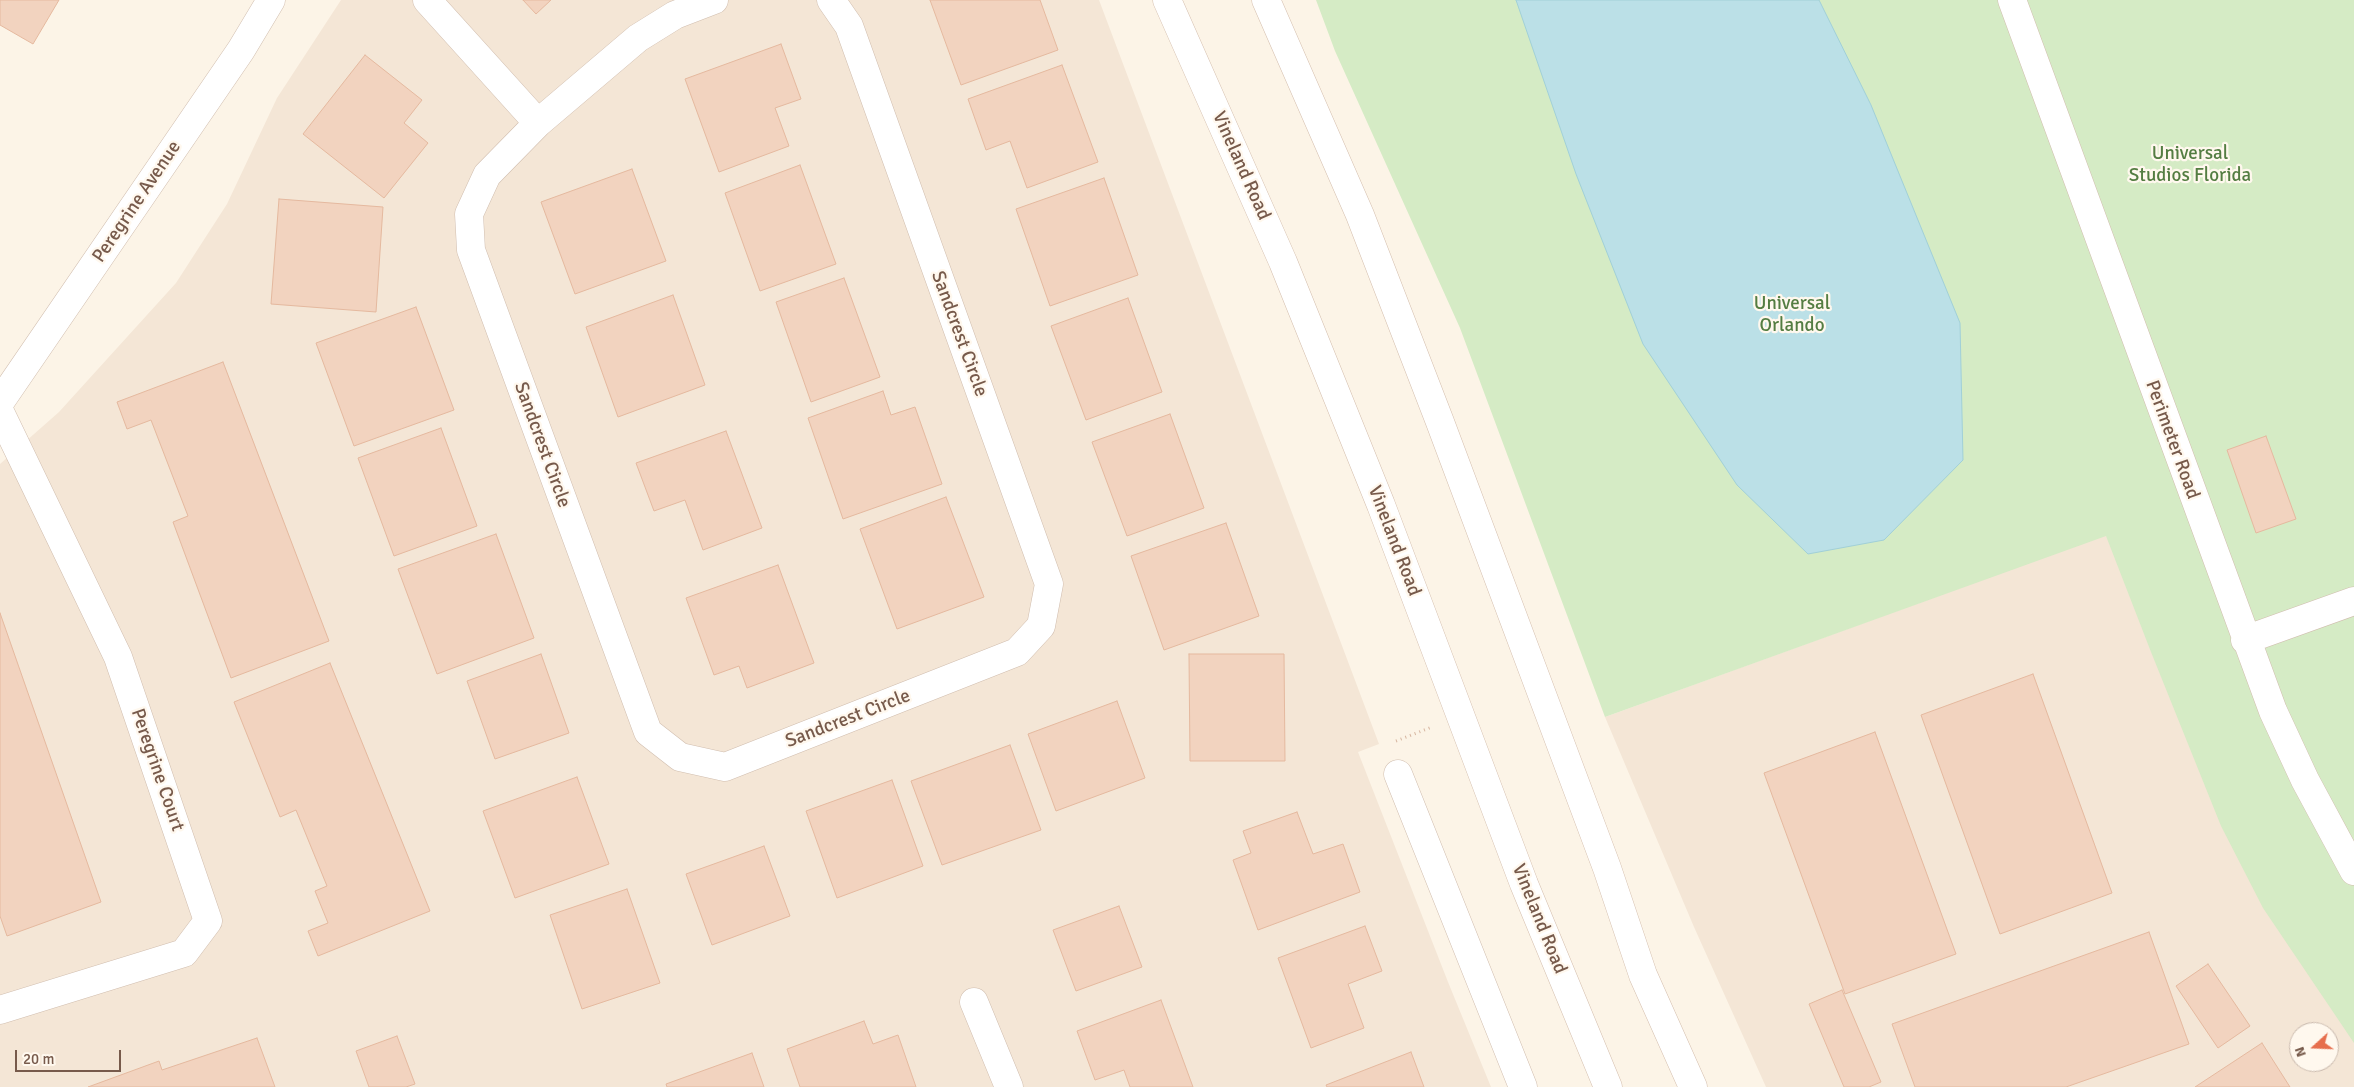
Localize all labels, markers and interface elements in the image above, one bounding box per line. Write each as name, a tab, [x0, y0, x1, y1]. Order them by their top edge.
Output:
street label: Vineland Road	[1207, 108, 1275, 224]
street label: Peregrine Avenue	[88, 137, 186, 267]
park label: Universal Studios Florida	[2129, 143, 2251, 187]
street label: Sandcrest Circle	[926, 268, 992, 400]
park label: Universal Orlando	[1754, 293, 1830, 337]
street label: Perimeter Road	[2140, 378, 2204, 502]
street label: Sandcrest Circle	[509, 379, 575, 511]
street label: Vineland Road	[1362, 483, 1426, 599]
street label: Sandcrest Circle	[782, 685, 914, 753]
street label: Peregrine Court	[125, 706, 189, 834]
street label: Vineland Road	[1507, 861, 1571, 977]
north arrow	[2289, 1022, 2339, 1072]
scale bar	[18, 1040, 124, 1072]
text: N	[2291, 1044, 2310, 1059]
text: 20 m	[23, 1050, 54, 1068]

